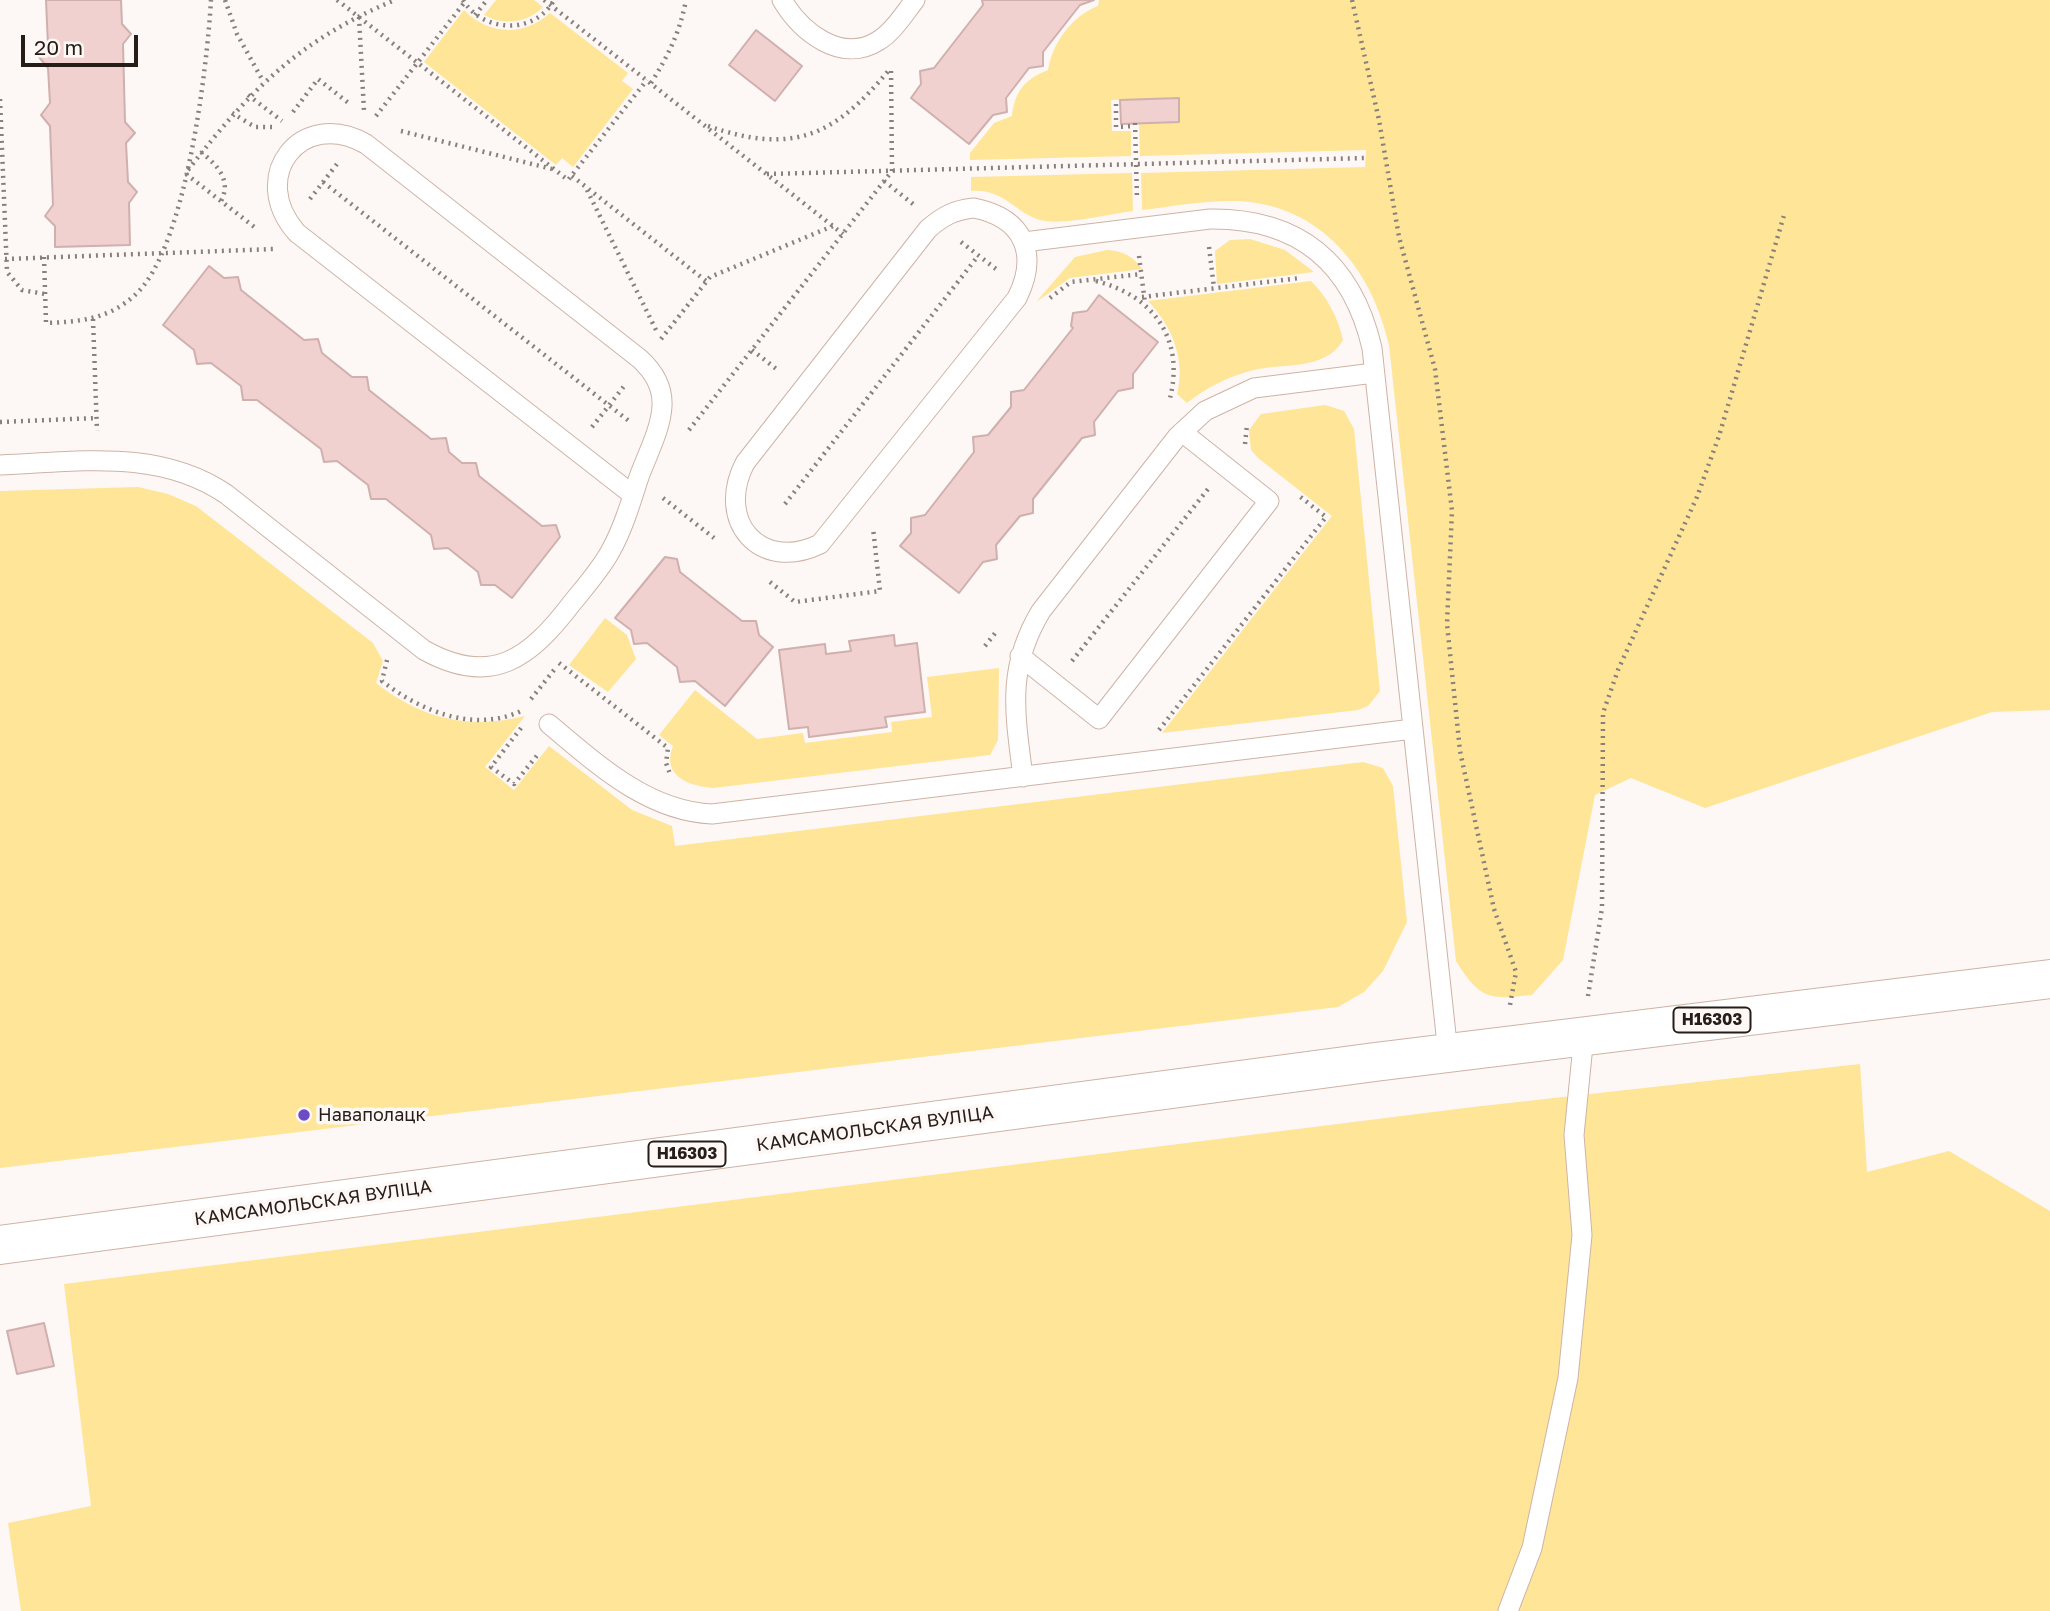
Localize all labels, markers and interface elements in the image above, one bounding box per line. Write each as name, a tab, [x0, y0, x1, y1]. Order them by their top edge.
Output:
scale bar	[24, 21, 142, 65]
text: 20 m	[34, 34, 83, 60]
road number: Н16303	[1674, 1008, 1750, 1032]
street label: КАМСАМОЛЬСКАЯ ВУЛІЦА	[755, 1102, 995, 1156]
place label: Наваполацк	[318, 1104, 426, 1126]
marker: Наваполацк	[296, 1107, 312, 1123]
road number: Н16303	[648, 1142, 726, 1166]
street label: КАМСАМОЛЬСКАЯ ВУЛІЦА	[193, 1176, 433, 1230]

